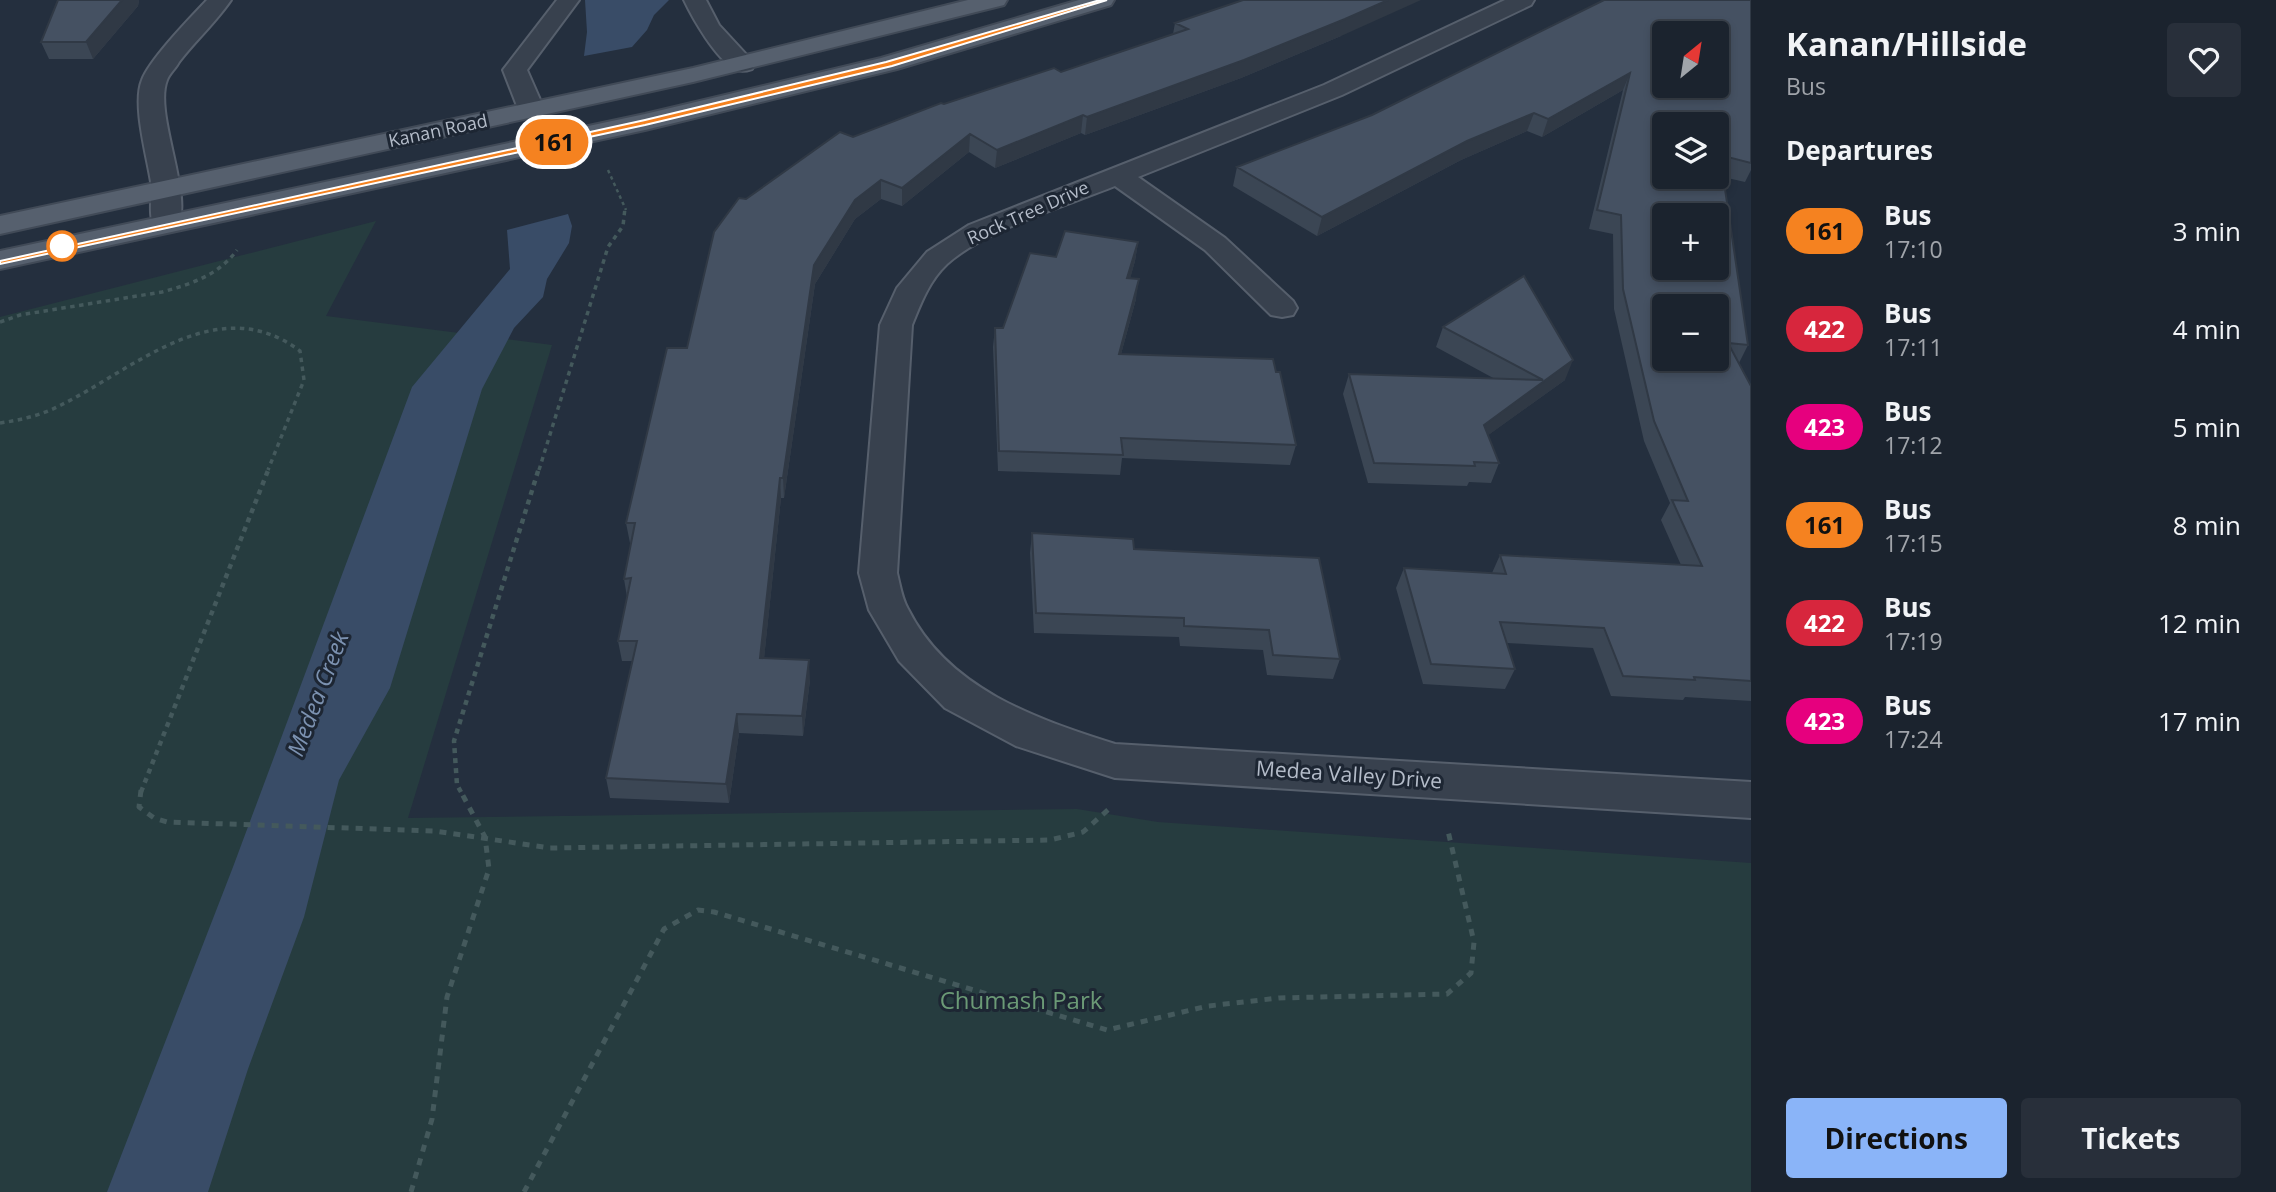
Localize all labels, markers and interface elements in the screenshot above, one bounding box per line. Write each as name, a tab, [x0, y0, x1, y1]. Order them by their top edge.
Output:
north arrow	[1652, 21, 1729, 98]
map controls	[1652, 21, 1729, 371]
text: Kanan/Hillside	[1786, 21, 2027, 66]
button: heart	[2167, 23, 2241, 97]
text: Bus	[1786, 70, 1826, 102]
street label: Kanan Road	[386, 108, 490, 152]
button: layers	[1652, 112, 1729, 189]
line badge: 161	[514, 119, 594, 165]
text: 161	[533, 125, 575, 158]
text: Departures	[1786, 132, 1933, 168]
street label: Rock Tree Drive	[963, 174, 1092, 250]
text: Bus	[1884, 197, 1931, 233]
button: +	[1652, 203, 1729, 280]
text: 3 min	[2173, 213, 2241, 249]
text: 161	[1804, 214, 1845, 247]
unlabelled marker	[47, 231, 77, 261]
text: 17:10	[1884, 233, 1943, 265]
button: −	[1652, 294, 1729, 371]
text: Bus	[1884, 295, 1931, 331]
text: 4 min	[2173, 311, 2241, 347]
text: 422	[1804, 312, 1845, 345]
text: 17:11	[1884, 331, 1943, 363]
text: Bus	[1884, 393, 1931, 429]
text: 5 min	[2173, 409, 2241, 445]
text: 423	[1804, 410, 1845, 443]
text: 17:12	[1884, 429, 1943, 461]
text: Bus	[1884, 491, 1931, 527]
text: 8 min	[2173, 507, 2241, 543]
text: 161	[1804, 508, 1845, 541]
text: 17:15	[1884, 527, 1943, 559]
text: Bus	[1884, 589, 1931, 625]
text: 12 min	[2158, 605, 2241, 641]
text: 422	[1804, 606, 1845, 639]
text: 17:19	[1884, 625, 1943, 657]
water label: Medea Creek	[279, 626, 356, 761]
text: Bus	[1884, 687, 1931, 723]
text: 17 min	[2158, 703, 2241, 739]
text: 423	[1804, 704, 1845, 737]
text: 17:24	[1884, 723, 1943, 755]
street label: Medea Valley Drive	[1255, 754, 1443, 794]
park label: Chumash Park	[940, 983, 1103, 1016]
button: Directions	[1786, 1098, 2007, 1178]
button: Tickets	[2021, 1098, 2241, 1178]

